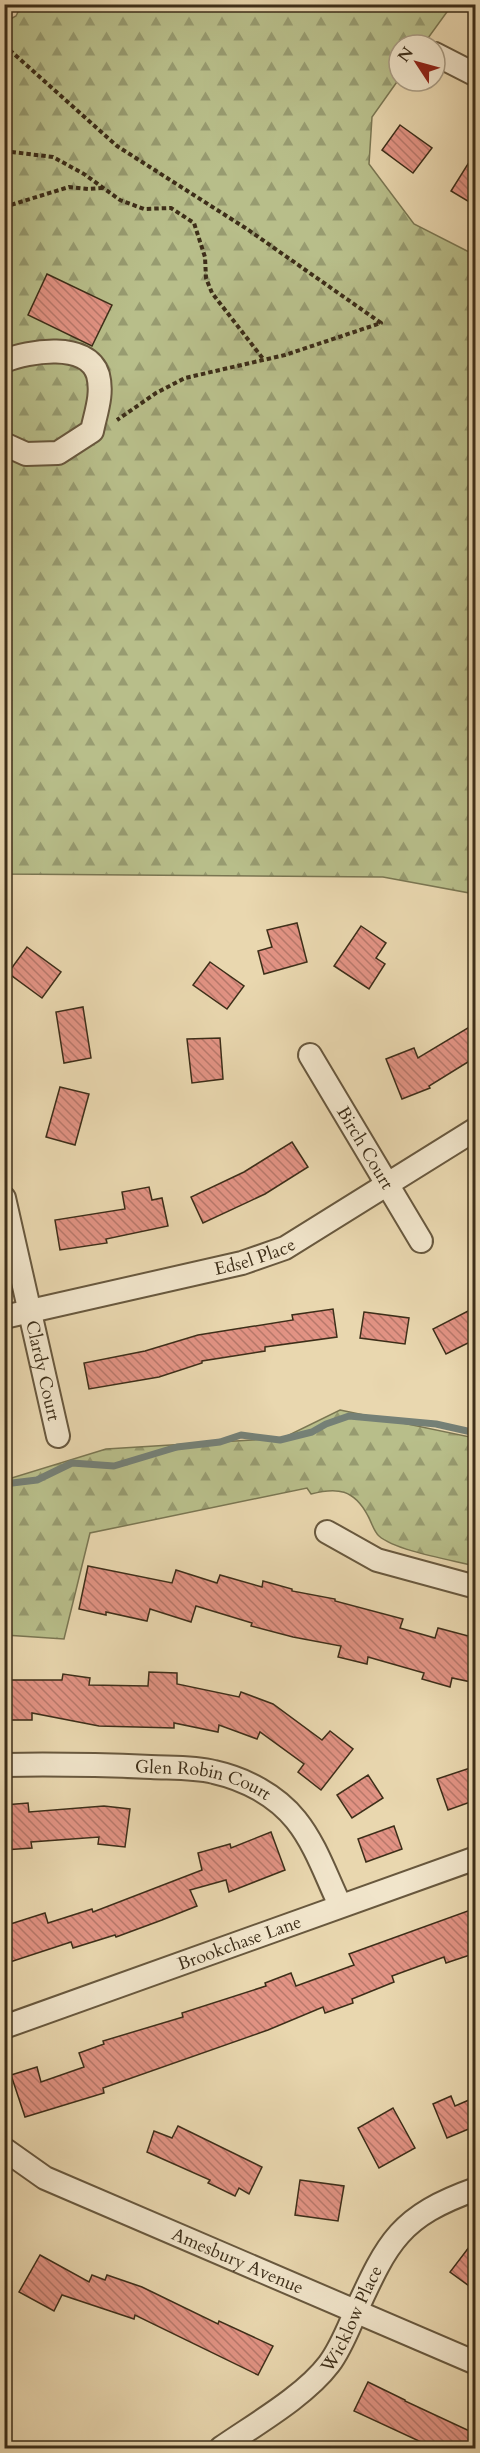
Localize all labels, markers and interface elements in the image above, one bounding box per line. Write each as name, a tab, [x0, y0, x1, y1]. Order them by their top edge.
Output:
north arrow	[387, 33, 447, 93]
text: N	[393, 43, 419, 67]
street label: Birch Court	[331, 1102, 400, 1194]
street label: Edsel Place	[212, 1232, 300, 1281]
street label: Clardy Court	[20, 1318, 67, 1424]
street label: Glen Robin Court	[135, 1754, 277, 1806]
street label: Brookchase Lane	[174, 1909, 305, 1976]
street label: Amesbury Avenue	[168, 2221, 308, 2300]
street label: Wicklow Place	[314, 2261, 388, 2378]

